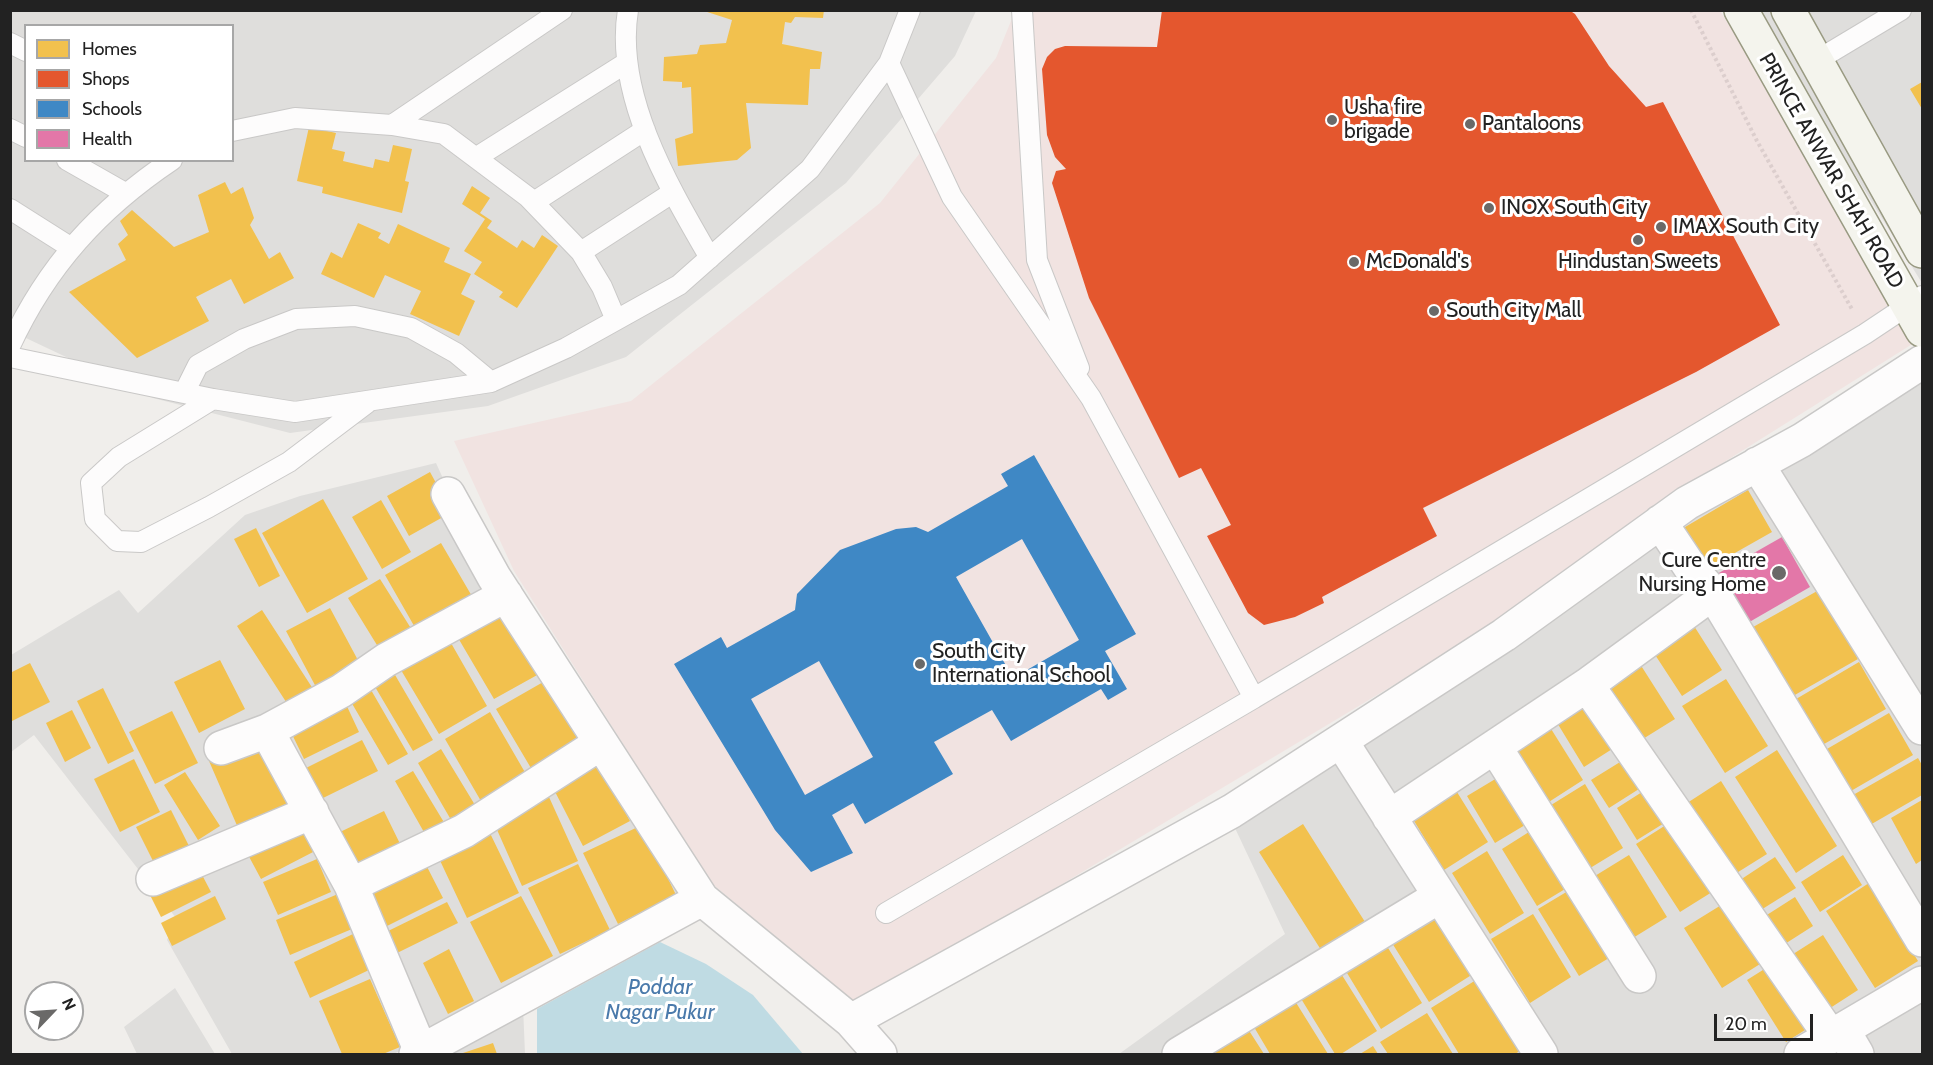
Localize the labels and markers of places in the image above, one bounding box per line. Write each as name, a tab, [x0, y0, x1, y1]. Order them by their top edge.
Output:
place label: Usha fire brigade	[1344, 95, 1422, 145]
place label: Pantaloons	[1482, 111, 1581, 137]
marker: Usha fire brigade	[1325, 113, 1339, 127]
marker: Pantaloons	[1463, 117, 1477, 131]
place label: INOX South City	[1501, 195, 1648, 221]
marker: INOX South City	[1482, 201, 1496, 215]
place label: IMAX South City	[1673, 214, 1819, 240]
marker: IMAX South City	[1654, 220, 1668, 234]
marker: Hindustan Sweets	[1631, 233, 1645, 247]
place label: McDonald's	[1366, 249, 1469, 275]
place label: Hindustan Sweets	[1558, 249, 1718, 275]
marker: McDonald's	[1347, 255, 1361, 269]
place label: South City Mall	[1446, 298, 1581, 324]
marker: South City Mall	[1427, 304, 1441, 318]
place label: Cure Centre Nursing Home	[1638, 548, 1766, 598]
marker: Cure Centre Nursing Home	[1770, 564, 1788, 582]
place label: South City International School	[932, 639, 1111, 689]
marker: South City International School	[913, 657, 927, 671]

